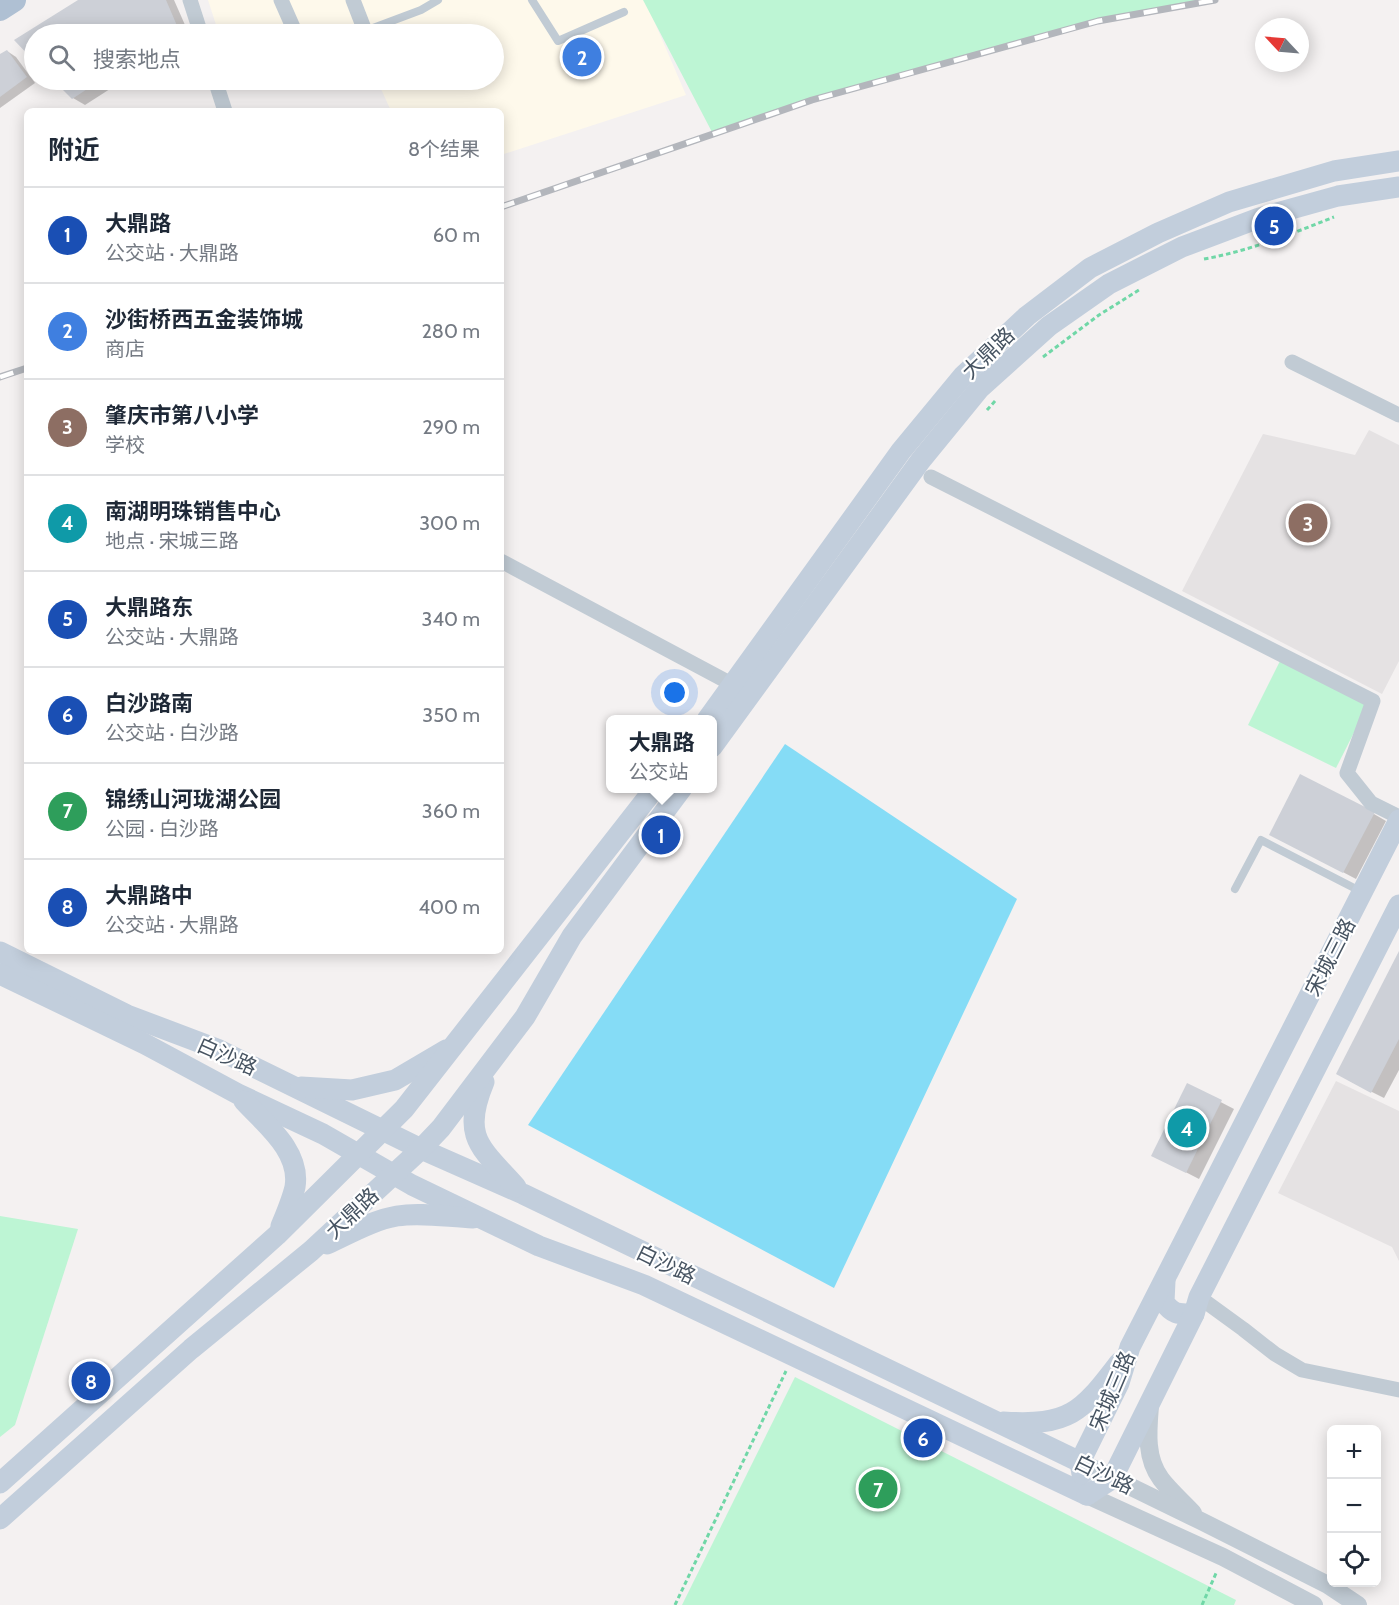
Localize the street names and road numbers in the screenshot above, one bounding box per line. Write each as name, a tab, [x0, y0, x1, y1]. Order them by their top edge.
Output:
street label: 大鼎路	[957, 322, 1019, 384]
street label: 宋城三路	[1300, 914, 1360, 1000]
street label: 白沙路	[193, 1032, 261, 1080]
street label: 大鼎路	[320, 1182, 384, 1244]
street label: 白沙路	[632, 1239, 700, 1289]
street label: 宋城三路	[1084, 1347, 1140, 1435]
street label: 白沙路	[1070, 1449, 1138, 1499]

